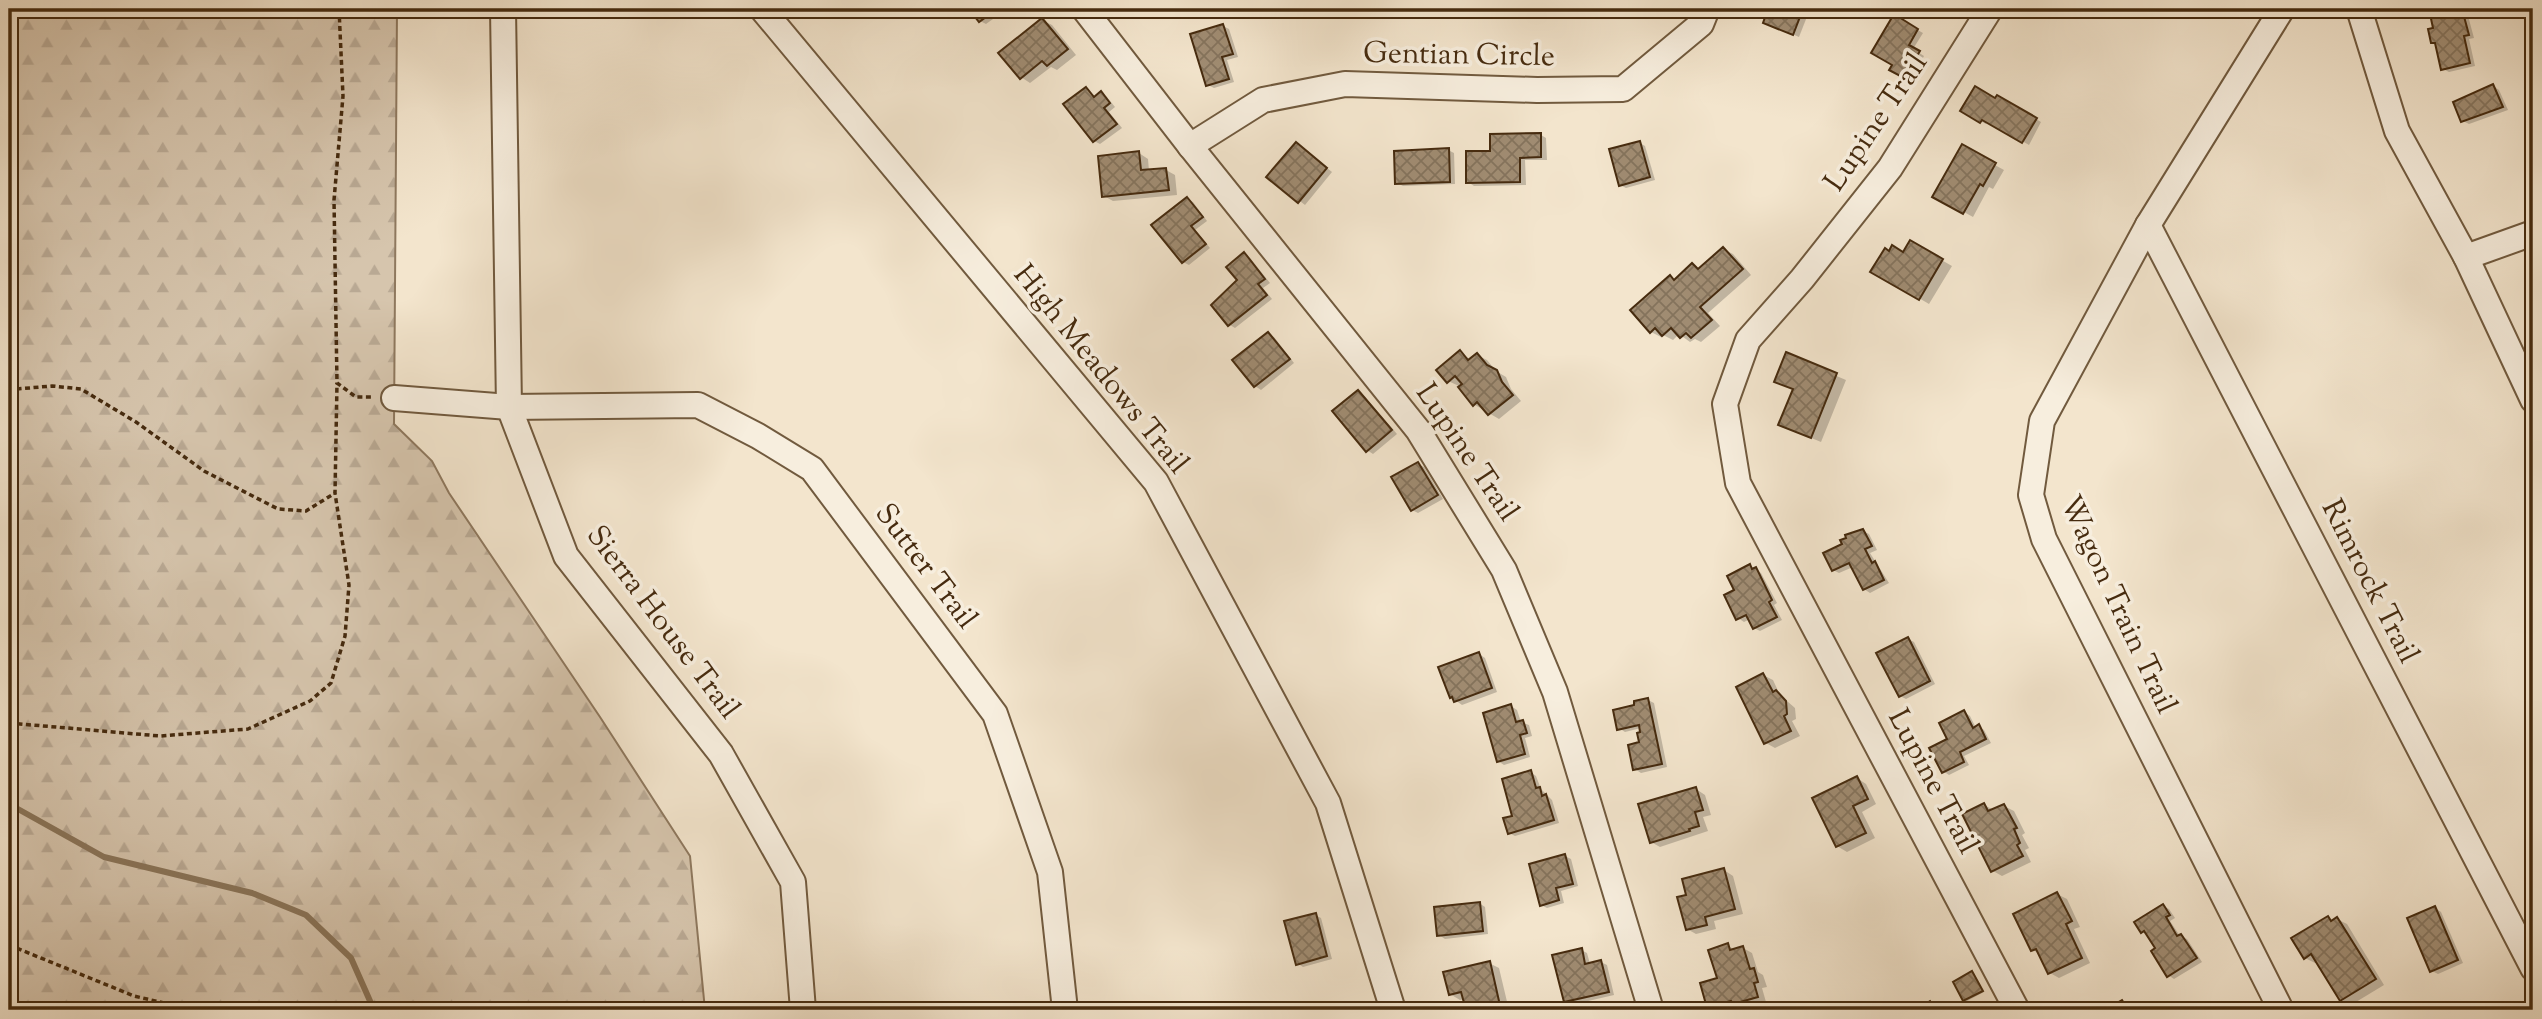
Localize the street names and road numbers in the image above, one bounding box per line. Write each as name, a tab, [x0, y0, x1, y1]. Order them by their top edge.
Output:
street label: Gentian Circle	[1363, 33, 1555, 79]
street label: Lupine Trail	[1815, 45, 1939, 201]
street label: High Meadows Trail	[1002, 256, 1198, 484]
street label: Lupine Trail	[1404, 375, 1528, 531]
street label: Wagon Train Trail	[2048, 489, 2186, 721]
street label: Rimrock Trail	[2309, 493, 2429, 671]
street label: Sutter Trail	[863, 495, 987, 639]
street label: Sierra House Trail	[575, 517, 749, 729]
street label: Lupine Trail	[1876, 702, 1988, 862]

